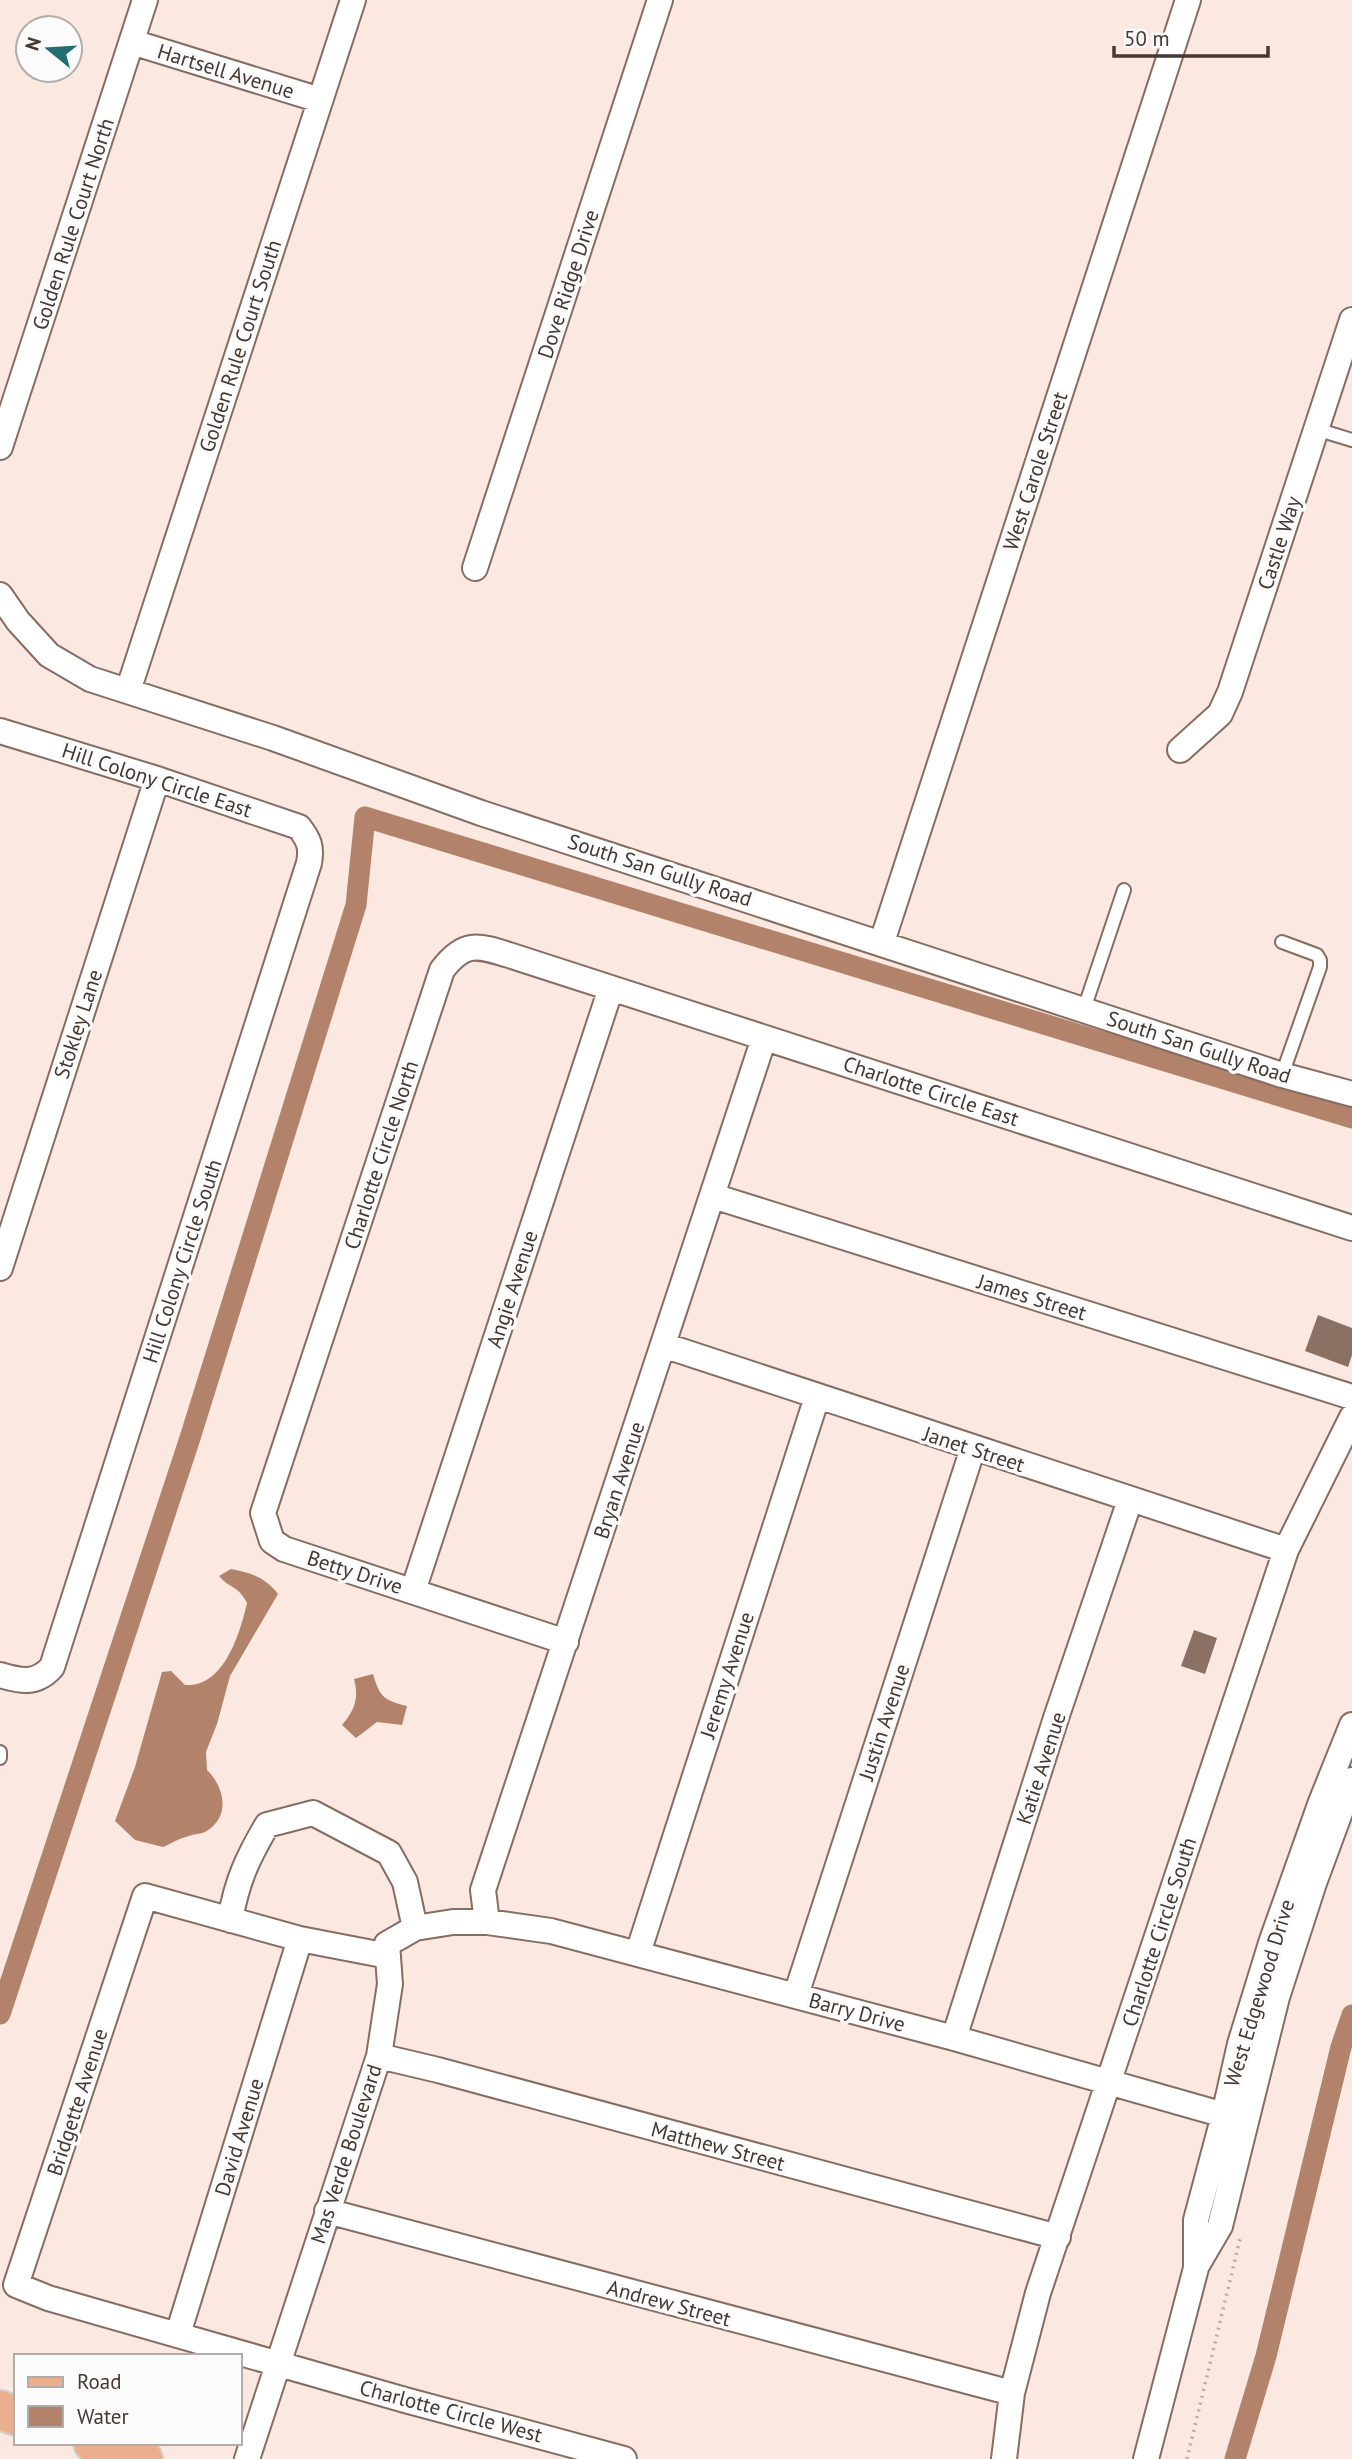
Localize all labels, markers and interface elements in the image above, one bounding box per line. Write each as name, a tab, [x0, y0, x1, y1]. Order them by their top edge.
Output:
north arrow	[14, 14, 84, 84]
scale bar	[1114, 14, 1268, 58]
text: 50 m	[1124, 25, 1170, 52]
text: N	[19, 34, 46, 53]
street label: Hartsell Avenue	[154, 37, 298, 105]
street label: Golden Rule Court North	[26, 115, 120, 333]
street label: Dove Ridge Drive	[531, 206, 605, 362]
street label: Golden Rule Court South	[193, 236, 287, 456]
street label: West Carole Street	[997, 388, 1073, 554]
street label: Castle Way	[1251, 493, 1307, 593]
street label: Hill Colony Circle East	[59, 737, 255, 823]
street label: South San Gully Road	[564, 827, 756, 913]
street label: Stokley Lane	[48, 966, 108, 1082]
street label: South San Gully Road	[1103, 1004, 1295, 1090]
street label: Charlotte Circle East	[840, 1050, 1022, 1132]
street label: Charlotte Circle North	[338, 1057, 424, 1253]
street label: Hill Colony Circle South	[136, 1156, 228, 1366]
street label: Angie Avenue	[480, 1227, 544, 1351]
street label: James Street	[973, 1267, 1090, 1326]
street label: Bryan Avenue	[587, 1418, 651, 1542]
street label: Janet Street	[919, 1420, 1028, 1478]
street label: Betty Drive	[304, 1544, 406, 1600]
street label: Jeremy Avenue	[694, 1608, 760, 1743]
street label: Justin Avenue	[852, 1660, 916, 1785]
street label: Katie Avenue	[1010, 1708, 1072, 1828]
street label: Charlotte Circle South	[1116, 1834, 1202, 2030]
street label: West Edgewood Drive	[1218, 1896, 1300, 2090]
street label: Barry Drive	[806, 1986, 908, 2038]
street label: Bridgette Avenue	[40, 2025, 114, 2179]
street label: Mas Verde Boulevard	[304, 2061, 388, 2247]
street label: David Avenue	[208, 2075, 270, 2199]
street label: Matthew Street	[648, 2115, 788, 2177]
street label: Andrew Street	[604, 2274, 734, 2332]
legend	[14, 2354, 242, 2445]
text: Road	[77, 2368, 121, 2395]
street label: Charlotte Circle West	[357, 2374, 545, 2448]
text: Water	[77, 2403, 129, 2430]

